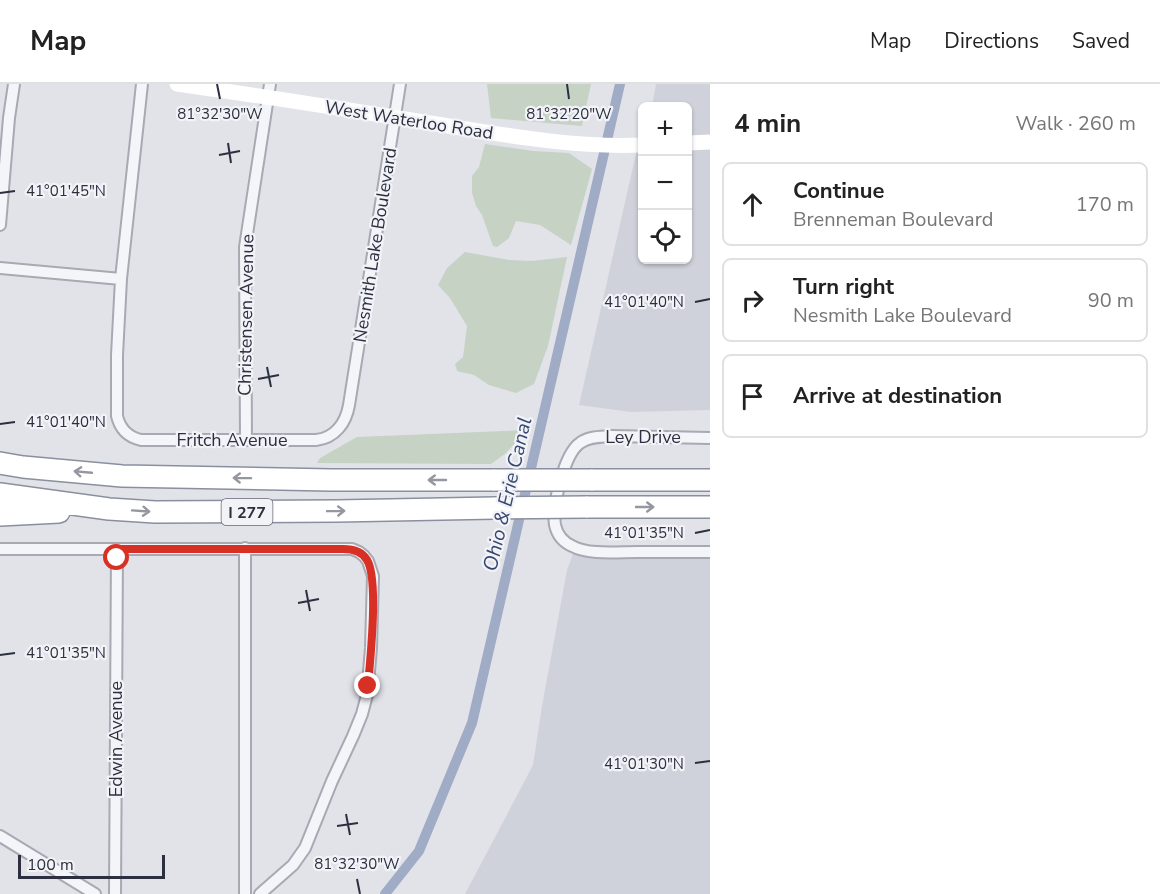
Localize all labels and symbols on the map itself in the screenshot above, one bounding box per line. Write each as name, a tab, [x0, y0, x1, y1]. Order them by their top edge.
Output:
street label: West Waterloo Road	[323, 95, 495, 145]
text: 81°32'30"W	[177, 104, 263, 124]
text: 81°32'20"W	[526, 104, 612, 124]
street label: Nesmith Lake Boulevard	[348, 146, 402, 344]
text: 41°01'45"N	[26, 181, 106, 201]
street label: Christensen Avenue	[233, 234, 259, 396]
text: 41°01'40"N	[604, 292, 684, 312]
text: 41°01'40"N	[26, 412, 106, 432]
water label: Ohio & Erie Canal	[477, 414, 538, 574]
street label: Ley Drive	[605, 425, 681, 449]
street label: Fritch Avenue	[177, 428, 287, 452]
one-way arrow	[73, 466, 93, 477]
one-way arrow	[232, 472, 252, 483]
one-way arrow	[427, 474, 447, 486]
road number: I 277	[222, 499, 272, 525]
one-way arrow	[634, 501, 654, 513]
one-way arrow	[326, 505, 346, 517]
one-way arrow	[131, 506, 151, 517]
text: 41°01'35"N	[604, 523, 684, 543]
route start	[103, 544, 129, 570]
text: 41°01'35"N	[26, 643, 106, 663]
route end	[354, 672, 380, 698]
street label: Edwin Avenue	[104, 681, 128, 797]
text: 41°01'30"N	[604, 754, 684, 774]
scale bar	[18, 852, 165, 880]
text: 81°32'30"W	[314, 854, 400, 874]

